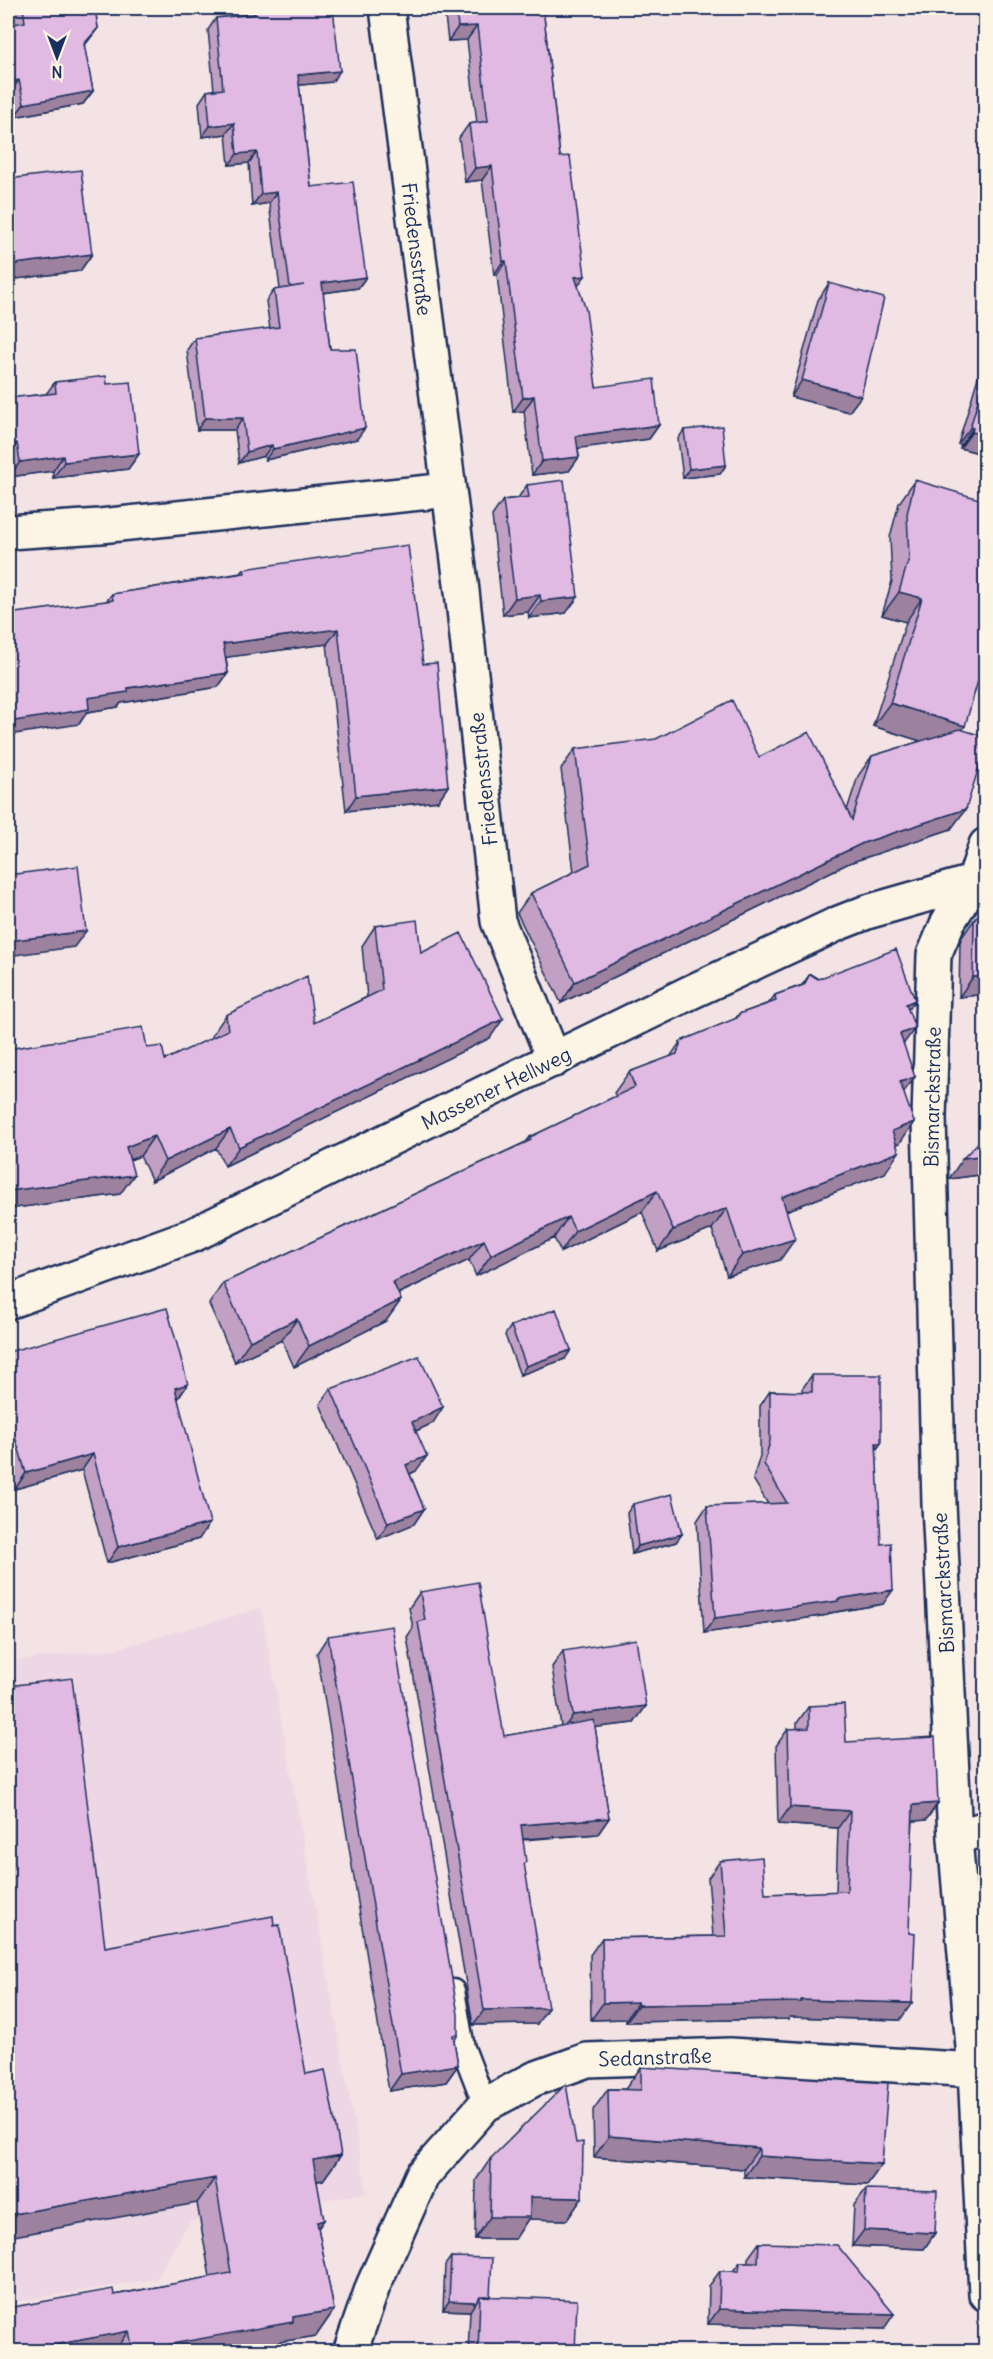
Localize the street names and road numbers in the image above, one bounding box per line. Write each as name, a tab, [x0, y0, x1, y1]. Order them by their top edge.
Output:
street label: Friedensstraße	[396, 181, 438, 317]
street label: Friedensstraße	[464, 711, 502, 847]
street label: Bismarckstraße	[918, 1026, 946, 1168]
street label: Massener Hellweg	[417, 1041, 575, 1135]
street label: Bismarckstraße	[927, 1512, 959, 1654]
street label: Sedanstraße	[598, 2043, 712, 2071]

